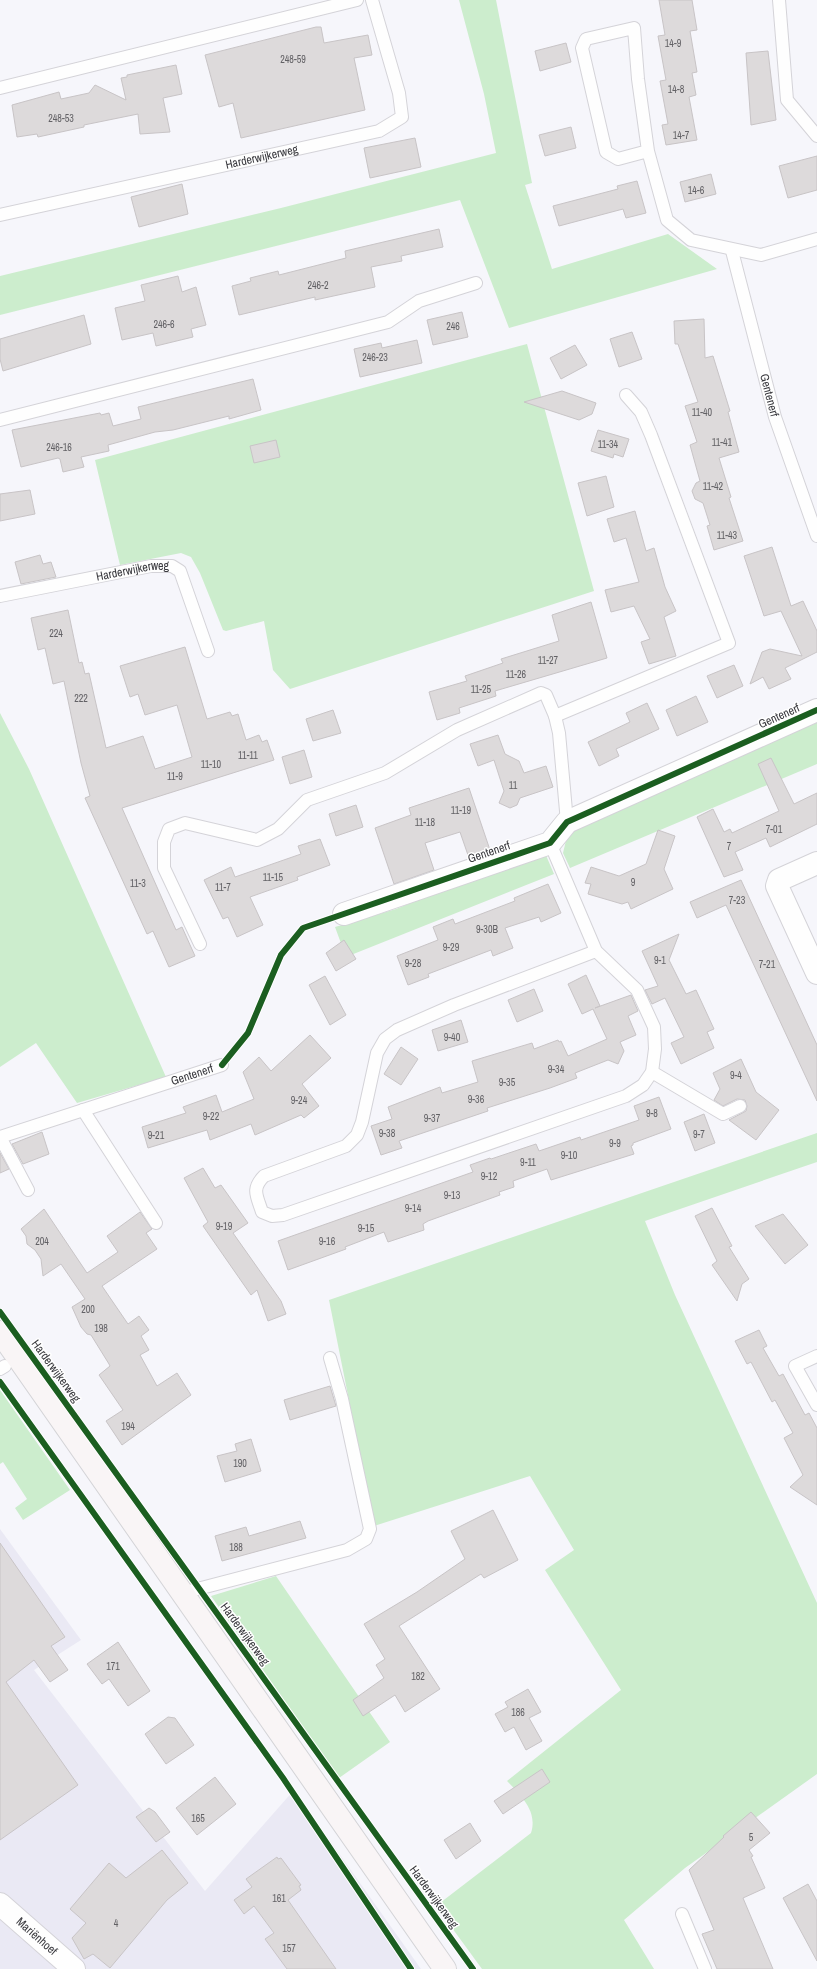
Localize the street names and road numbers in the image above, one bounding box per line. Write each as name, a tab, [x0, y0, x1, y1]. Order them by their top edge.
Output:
street label: Harderwijkerweg	[224, 141, 300, 173]
street label: Gentenerf	[756, 372, 783, 419]
street label: Harderwijkerweg	[95, 558, 170, 585]
street label: Gentenerf	[756, 700, 802, 732]
street label: Gentenerf	[466, 837, 513, 867]
street label: Gentenerf	[169, 1060, 216, 1089]
street label: Harderwijkerweg	[28, 1336, 84, 1406]
street label: Harderwijkerweg	[217, 1599, 273, 1669]
street label: Harderwijkerweg	[406, 1862, 462, 1932]
street label: Mariënhoef	[13, 1914, 61, 1959]

